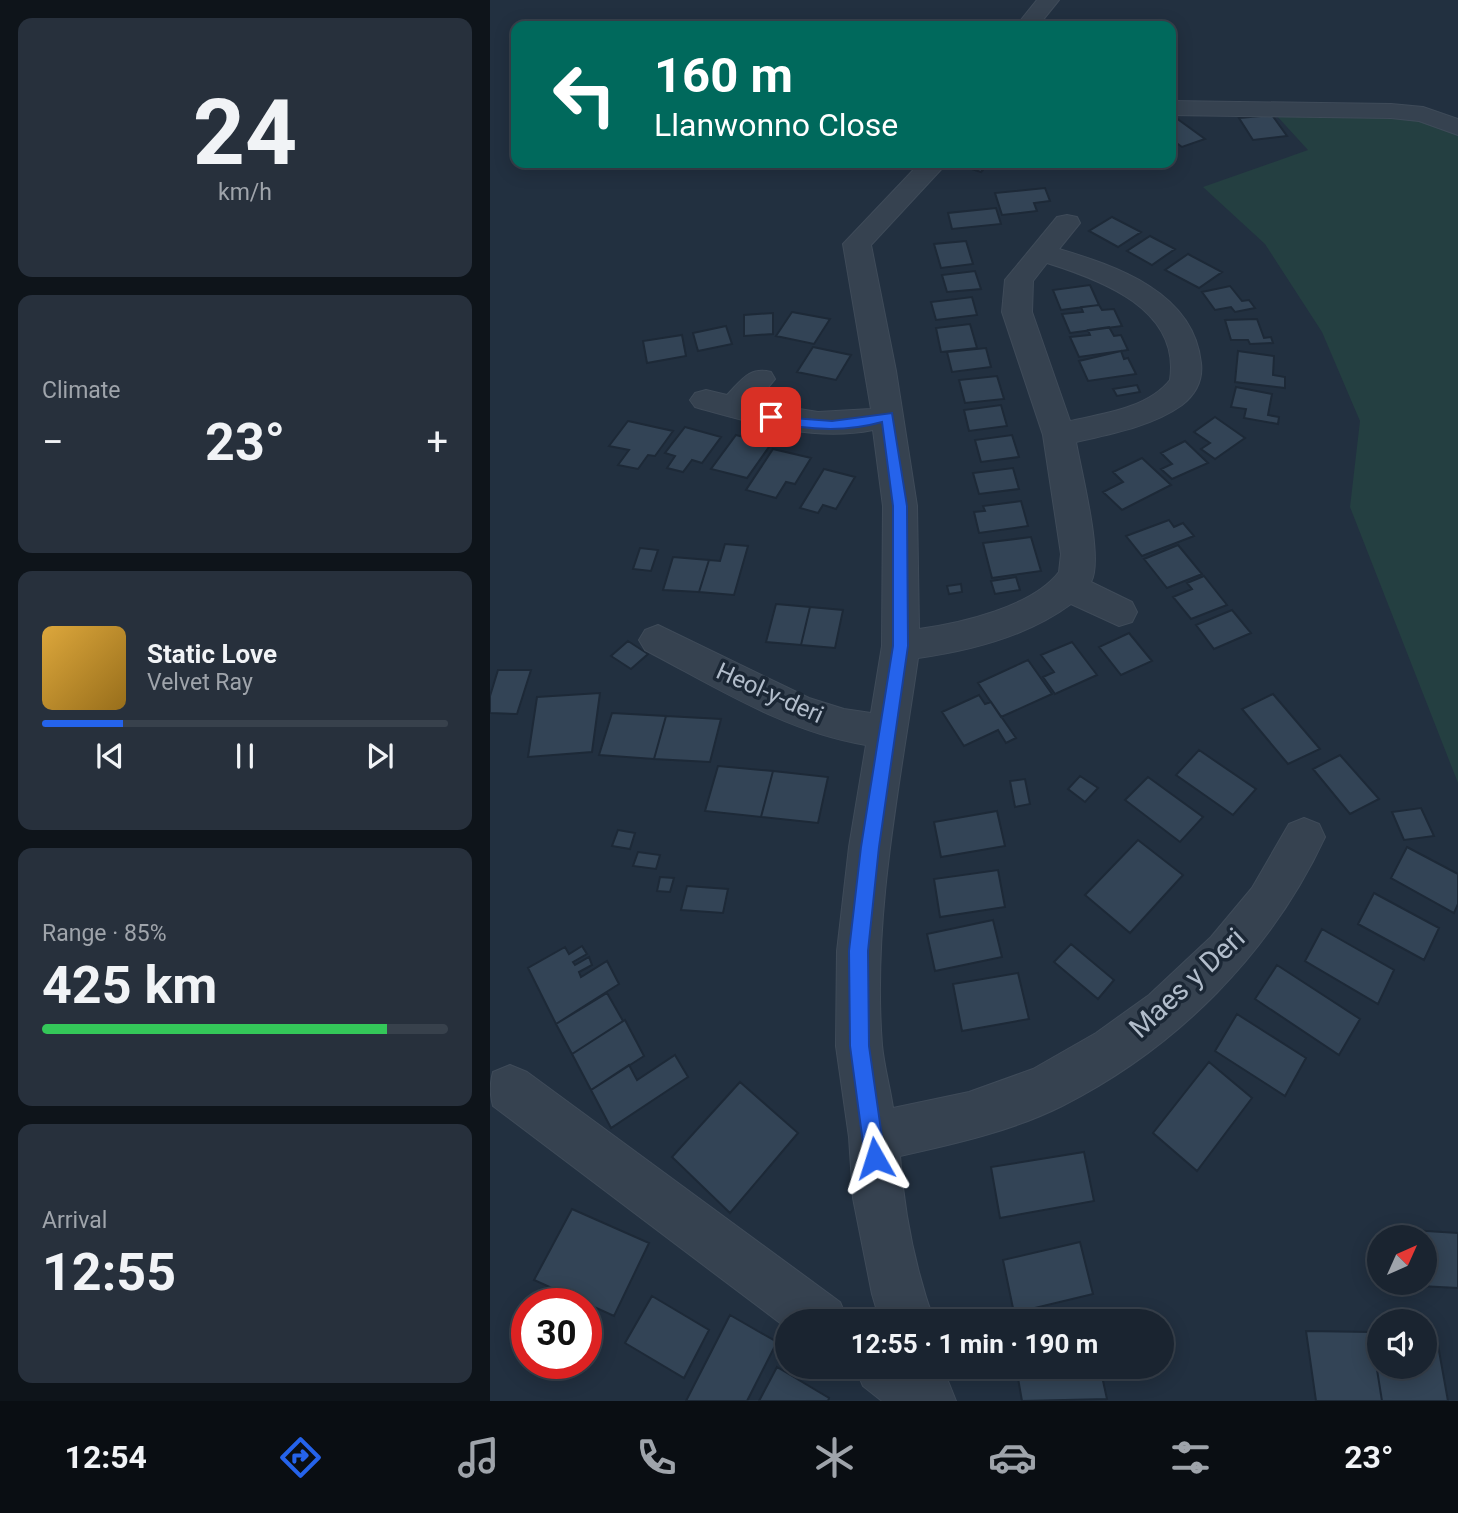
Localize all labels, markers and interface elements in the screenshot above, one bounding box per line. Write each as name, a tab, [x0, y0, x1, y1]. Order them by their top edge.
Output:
text: 160 m	[654, 47, 793, 104]
icon: left	[539, 49, 630, 140]
text: 24	[193, 80, 297, 186]
text: Llanwonno Close	[654, 106, 898, 144]
text: km/h	[218, 179, 272, 206]
text: Climate	[42, 377, 121, 404]
pin	[741, 387, 801, 447]
icon: arrive	[752, 398, 790, 436]
text: 23°	[205, 412, 285, 473]
text: −	[42, 420, 64, 464]
text: +	[426, 420, 448, 464]
text: Static Love	[147, 639, 277, 669]
street label: Heol-y-deri	[712, 657, 828, 729]
text: Velvet Ray	[147, 669, 253, 696]
icon: previous	[91, 737, 129, 775]
icon: pause	[226, 737, 264, 775]
icon: next	[361, 737, 399, 775]
text: Range · 85%	[42, 920, 167, 947]
street label: Maes y Deri	[1122, 921, 1252, 1045]
text: 425 km	[42, 955, 217, 1016]
position arrow	[838, 1121, 912, 1195]
text: Arrival	[42, 1207, 107, 1234]
north arrow	[1367, 1225, 1437, 1295]
map controls	[1367, 1225, 1437, 1379]
text: 12:55	[42, 1242, 176, 1303]
speed limit sign: 30	[511, 1288, 602, 1379]
button: sound	[1367, 1309, 1437, 1379]
text: 12:55 · 1 min · 190 m	[851, 1329, 1098, 1359]
icon: directions	[276, 1433, 325, 1482]
icon: music	[454, 1433, 503, 1482]
icon: phone	[632, 1433, 681, 1482]
icon: climate	[810, 1433, 859, 1482]
icon: car	[988, 1433, 1037, 1482]
icon: filters	[1166, 1433, 1215, 1482]
text: 12:54	[65, 1438, 147, 1476]
text: 23°	[1344, 1438, 1393, 1476]

